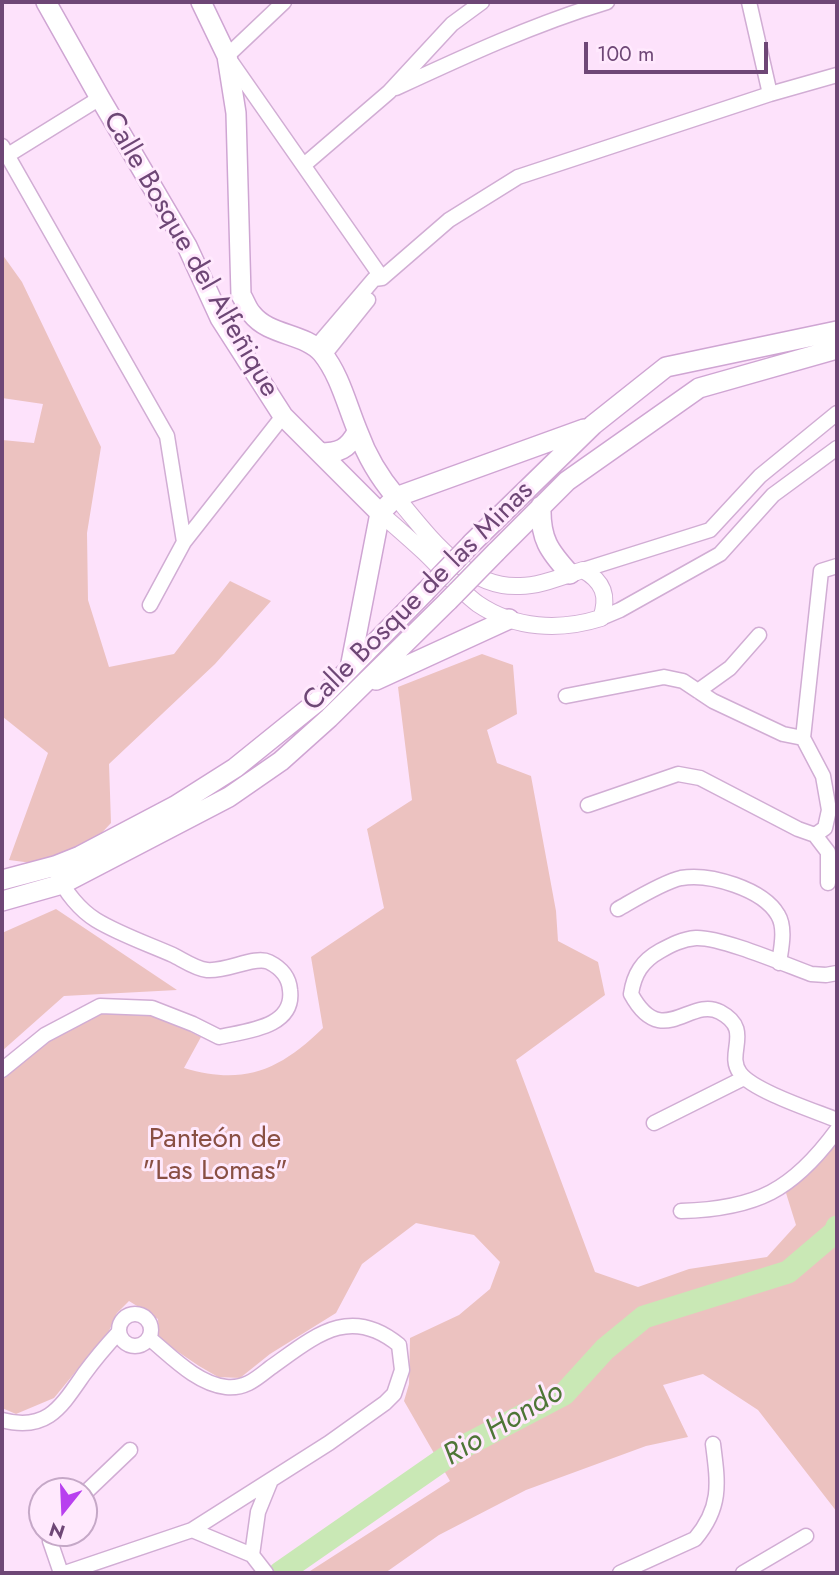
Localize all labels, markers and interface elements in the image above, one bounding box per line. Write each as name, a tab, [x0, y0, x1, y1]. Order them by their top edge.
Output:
scale bar	[587, 28, 771, 72]
text: 100 m	[597, 39, 654, 69]
street label: Calle Bosque del Alfeñique	[95, 106, 285, 404]
street label: Calle Bosque de las Minas	[297, 475, 541, 719]
park label: Panteón de "Las Lomas"	[142, 1123, 288, 1189]
water label: Rio Hondo	[438, 1375, 570, 1475]
north arrow	[28, 1477, 98, 1547]
text: N	[46, 1515, 68, 1546]

